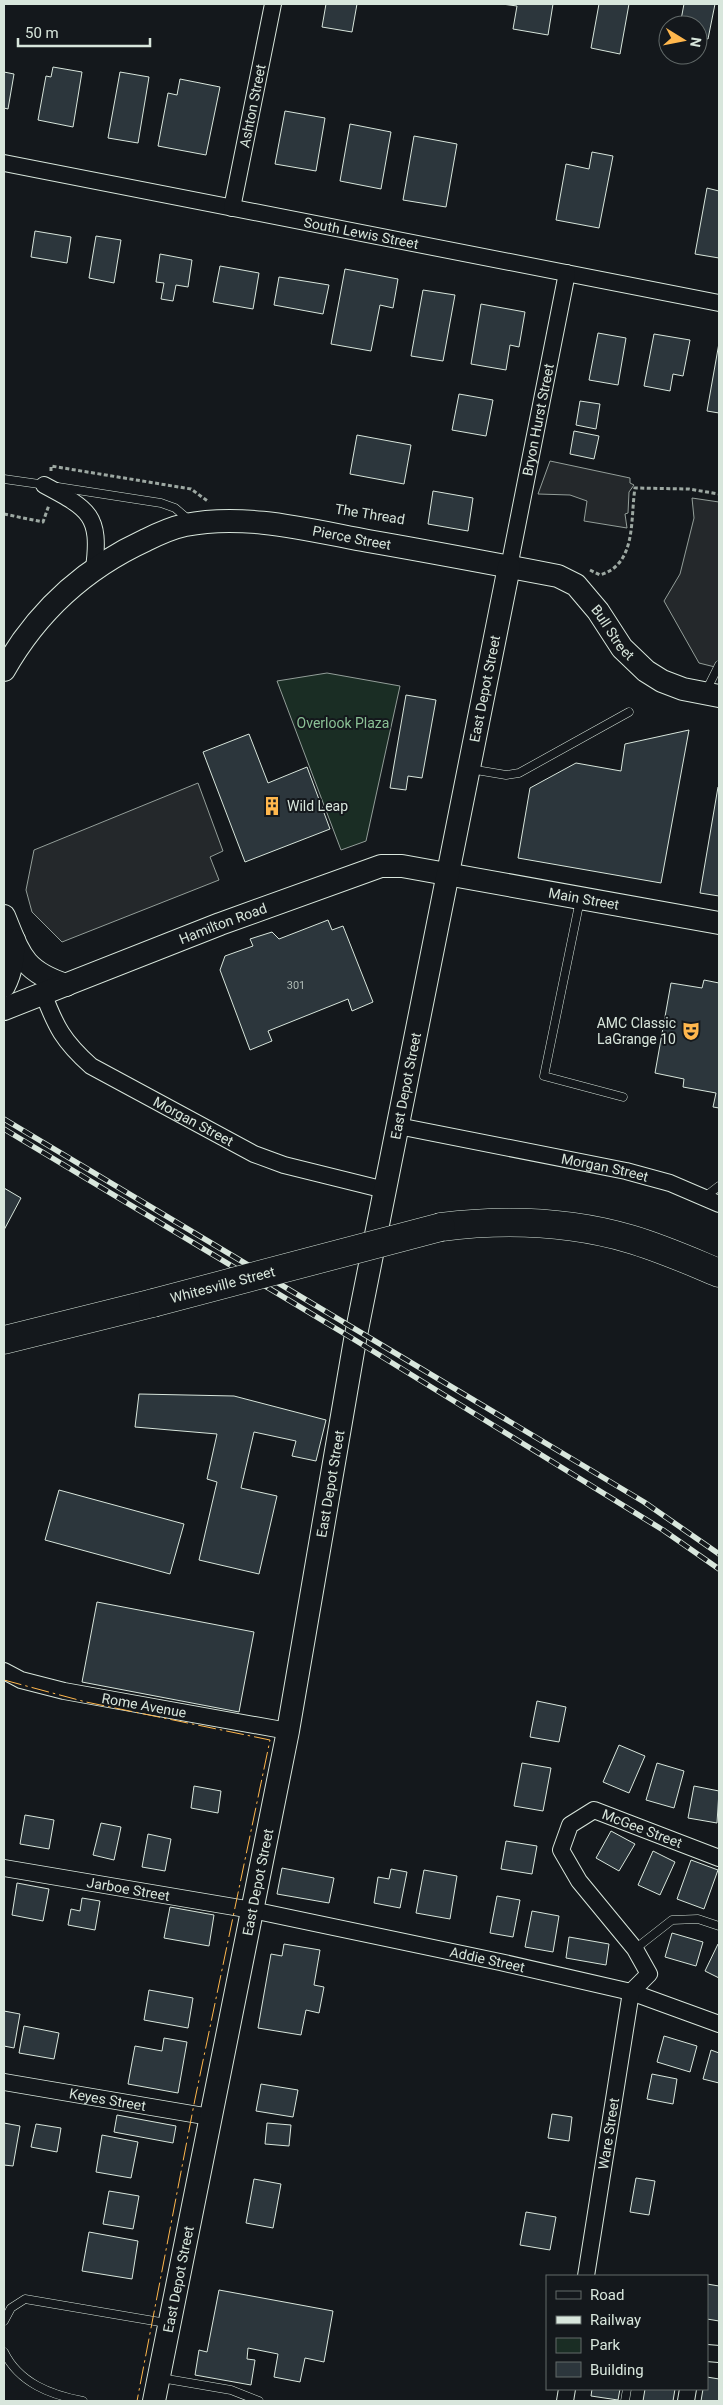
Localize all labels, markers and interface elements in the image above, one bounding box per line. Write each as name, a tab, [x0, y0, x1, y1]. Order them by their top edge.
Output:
scale bar	[18, 15, 150, 47]
north arrow	[658, 15, 708, 65]
text: 50 m	[25, 24, 59, 42]
text: N	[687, 36, 705, 49]
street label: Ashton Street	[236, 63, 269, 149]
street label: South Lewis Street	[303, 214, 420, 252]
street label: Bryon Hurst Street	[519, 362, 557, 477]
street label: The Thread	[334, 501, 406, 527]
street label: Pierce Street	[311, 522, 393, 553]
street label: Bull Street	[588, 601, 638, 664]
street label: East Depot Street	[466, 634, 503, 744]
park label: Overlook Plaza	[297, 715, 389, 731]
building icon: Wild Leap	[261, 795, 283, 817]
place label: Wild Leap	[287, 798, 348, 814]
street label: Main Street	[547, 884, 621, 913]
street label: Hamilton Road	[177, 900, 269, 947]
house number: 301	[287, 979, 305, 992]
place label: AMC Classic LaGrange 10	[597, 1015, 676, 1047]
theatre icon: AMC Classic LaGrange 10	[680, 1020, 702, 1042]
street label: East Depot Street	[387, 1031, 424, 1141]
street label: Morgan Street	[151, 1093, 237, 1150]
street label: Morgan Street	[560, 1150, 651, 1185]
street label: Whitesville Street	[168, 1263, 277, 1306]
street label: East Depot Street	[313, 1429, 347, 1539]
street label: Rome Avenue	[101, 1690, 188, 1721]
street label: McGee Street	[600, 1806, 685, 1851]
street label: East Depot Street	[239, 1827, 276, 1937]
street label: Jarboe Street	[86, 1874, 171, 1904]
street label: Addie Street	[448, 1944, 527, 1976]
street label: Keyes Street	[68, 2085, 148, 2114]
street label: Ware Street	[595, 2096, 622, 2171]
street label: East Depot Street	[160, 2224, 197, 2334]
legend	[546, 2275, 708, 2390]
text: Road	[590, 2286, 624, 2304]
text: Railway	[590, 2311, 641, 2329]
text: Park	[590, 2336, 621, 2354]
text: Building	[590, 2361, 644, 2379]

